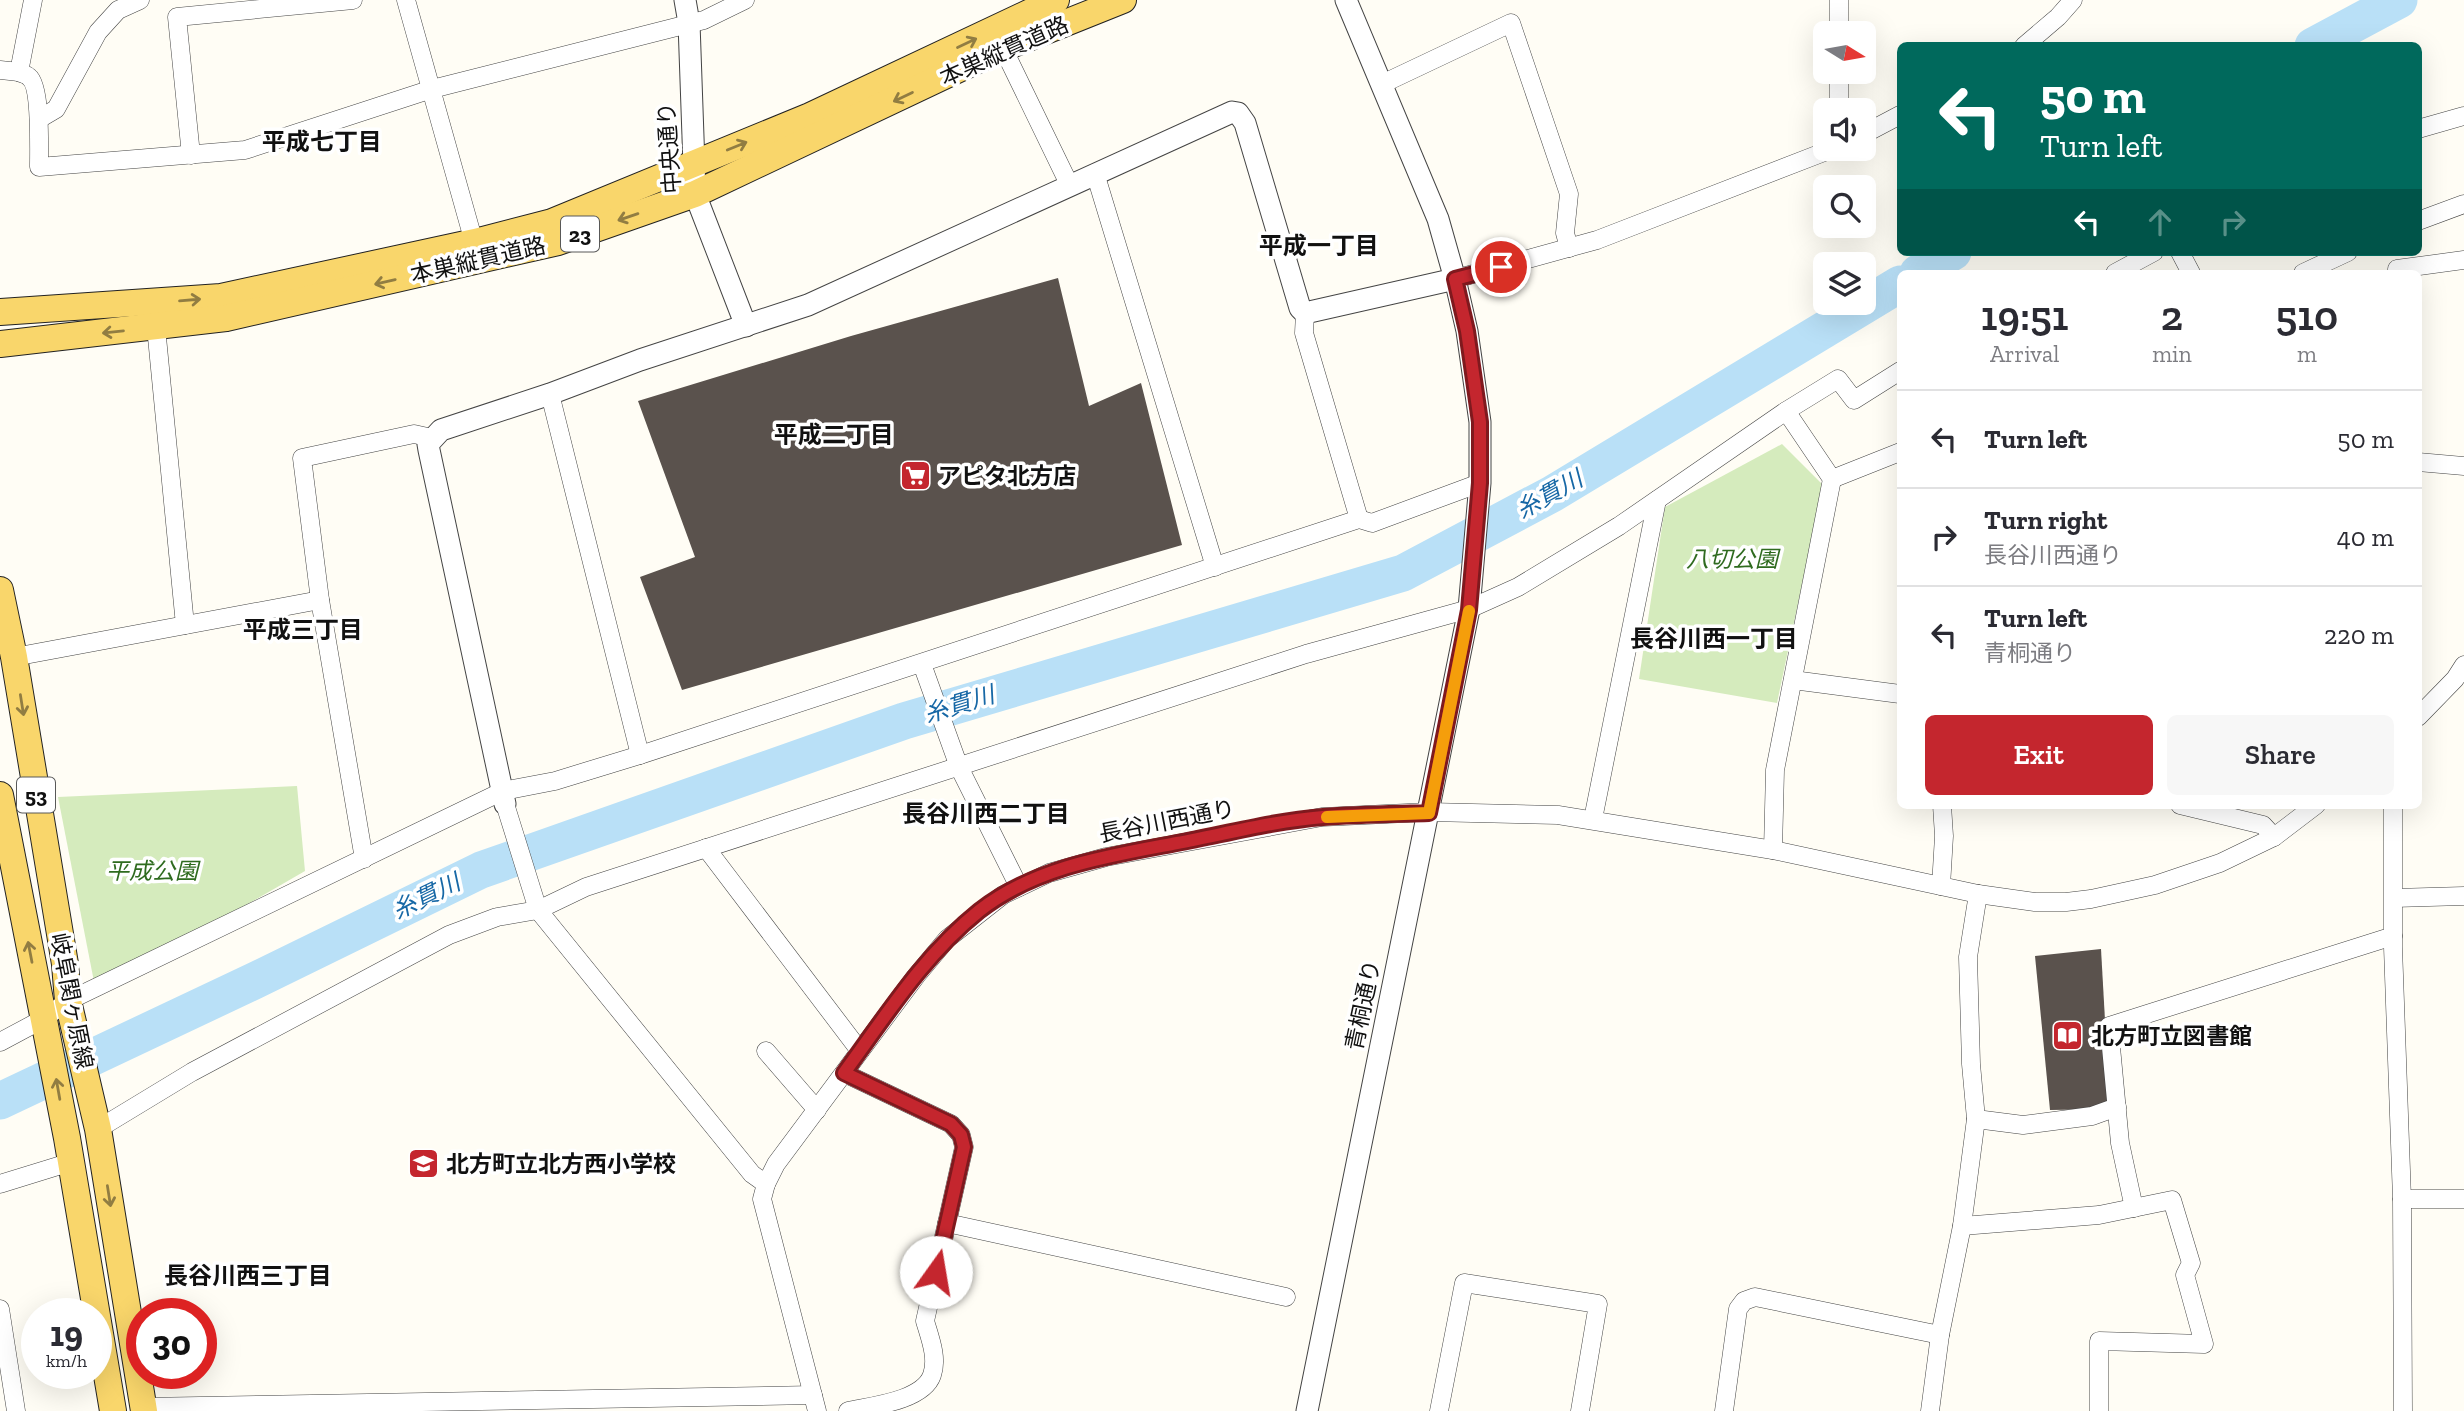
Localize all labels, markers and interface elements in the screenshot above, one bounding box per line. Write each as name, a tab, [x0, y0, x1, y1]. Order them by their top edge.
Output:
street label: 本巣縦貫道路	[935, 10, 1073, 92]
north arrow	[1813, 21, 1876, 84]
map controls	[1813, 21, 1876, 315]
one-way arrow	[956, 36, 977, 49]
text: 50 m	[2040, 67, 2146, 126]
icon: left	[1925, 70, 2016, 161]
one-way arrow	[893, 90, 914, 104]
button: sound	[1813, 98, 1876, 161]
street label: 中央通り	[652, 101, 686, 195]
district label: 平成七丁目	[262, 127, 382, 156]
text: Turn left	[2040, 127, 2162, 165]
one-way arrow	[726, 139, 748, 152]
button: search	[1813, 175, 1876, 238]
icon: left	[2068, 203, 2106, 241]
icon: ahead	[2141, 203, 2179, 241]
icon: right	[2214, 203, 2252, 241]
one-way arrow	[617, 212, 639, 224]
road number: 23	[561, 216, 599, 252]
street label: 本巣縦貫道路	[408, 231, 548, 289]
district label: 平成一丁目	[1259, 231, 1379, 260]
pin	[1471, 237, 1531, 297]
icon: arrive	[1482, 248, 1520, 286]
button: layers	[1813, 252, 1876, 315]
one-way arrow	[374, 276, 397, 289]
text: 19:51	[1981, 290, 2068, 341]
text: 2	[2161, 290, 2183, 341]
text: 510	[2276, 290, 2338, 341]
one-way arrow	[179, 293, 201, 306]
one-way arrow	[102, 325, 125, 338]
text: Arrival	[1990, 340, 2059, 368]
text: min	[2152, 340, 2192, 368]
text: m	[2297, 340, 2317, 368]
district label: 平成二丁目	[774, 420, 894, 449]
icon: left	[1925, 420, 1963, 458]
text: Turn left	[1984, 423, 2087, 455]
text: 50 m	[2337, 423, 2394, 455]
supermarket icon: アピタ北方店	[898, 459, 932, 493]
place label: アピタ北方店	[938, 462, 1076, 490]
water label: 糸貫川	[1510, 462, 1590, 524]
text: Turn right	[1984, 504, 2107, 536]
icon: right	[1925, 518, 1963, 556]
text: 40 m	[2337, 521, 2394, 553]
text: 長谷川西通り	[1984, 541, 2122, 569]
park label: 八切公園	[1686, 545, 1781, 573]
text: Turn left	[1984, 602, 2087, 634]
district label: 平成三丁目	[243, 615, 363, 644]
icon: left	[1925, 616, 1963, 654]
text: 220 m	[2324, 619, 2394, 651]
district label: 長谷川西一丁目	[1630, 624, 1798, 653]
text: 青桐通り	[1984, 639, 2076, 667]
water label: 糸貫川	[920, 679, 1001, 728]
one-way arrow	[15, 694, 28, 716]
button: Exit	[1925, 715, 2153, 795]
button: Share	[2167, 715, 2394, 795]
road number: 53	[17, 778, 55, 812]
street label: 長谷川西通り	[1097, 794, 1237, 848]
district label: 長谷川西二丁目	[902, 799, 1070, 828]
park label: 平成公園	[106, 857, 201, 885]
water label: 糸貫川	[387, 866, 467, 925]
street label: 岐阜関ヶ原線	[45, 931, 99, 1071]
one-way arrow	[23, 941, 37, 964]
street label: 青桐通り	[1340, 957, 1386, 1053]
library icon: 北方町立図書館	[2051, 1019, 2085, 1053]
place label: 北方町立図書館	[2091, 1022, 2252, 1050]
one-way arrow	[50, 1078, 64, 1101]
school or university icon: 北方町立北方西小学校	[406, 1147, 440, 1181]
place label: 北方町立北方西小学校	[446, 1150, 676, 1178]
one-way arrow	[103, 1184, 116, 1207]
position arrow	[899, 1235, 973, 1309]
district label: 長谷川西三丁目	[164, 1261, 332, 1290]
speed limit sign: 30	[126, 1298, 217, 1389]
text: 19	[50, 1313, 83, 1355]
text: km/h	[46, 1350, 87, 1372]

